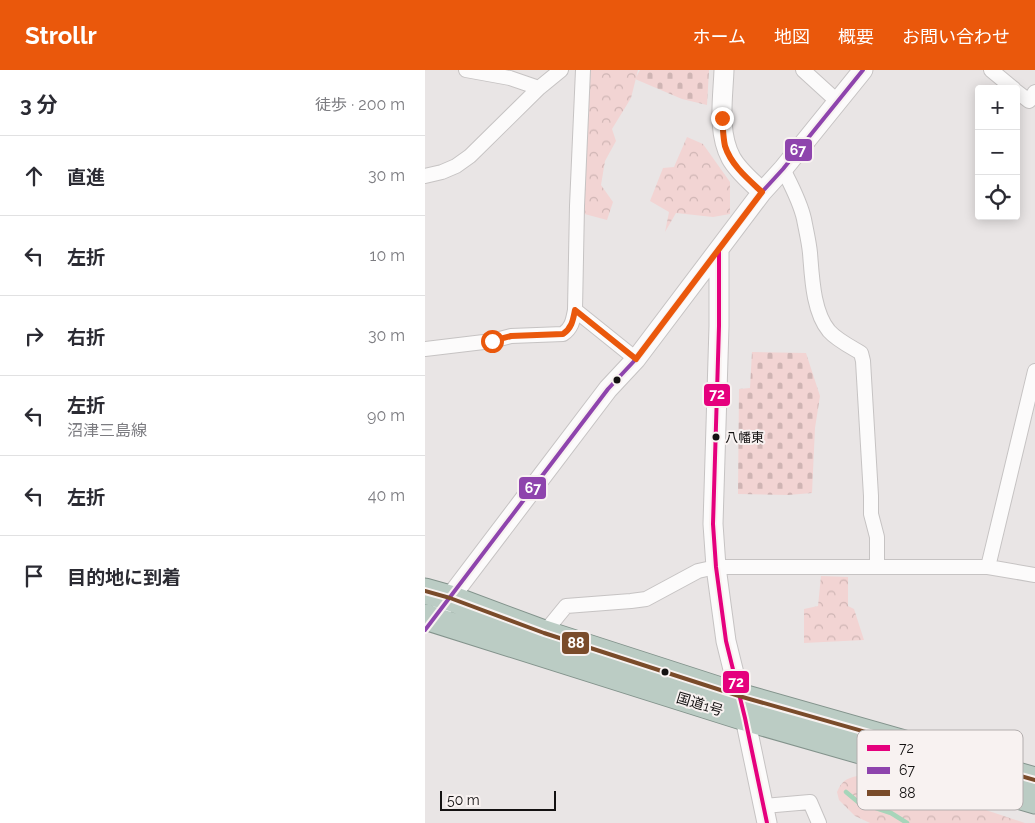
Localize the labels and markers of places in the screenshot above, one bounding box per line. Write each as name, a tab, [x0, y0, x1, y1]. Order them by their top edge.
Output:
unlabelled marker	[612, 375, 622, 385]
place label: 八幡東	[725, 430, 764, 445]
marker: 八幡東	[711, 432, 721, 442]
unlabelled marker	[660, 667, 670, 677]

